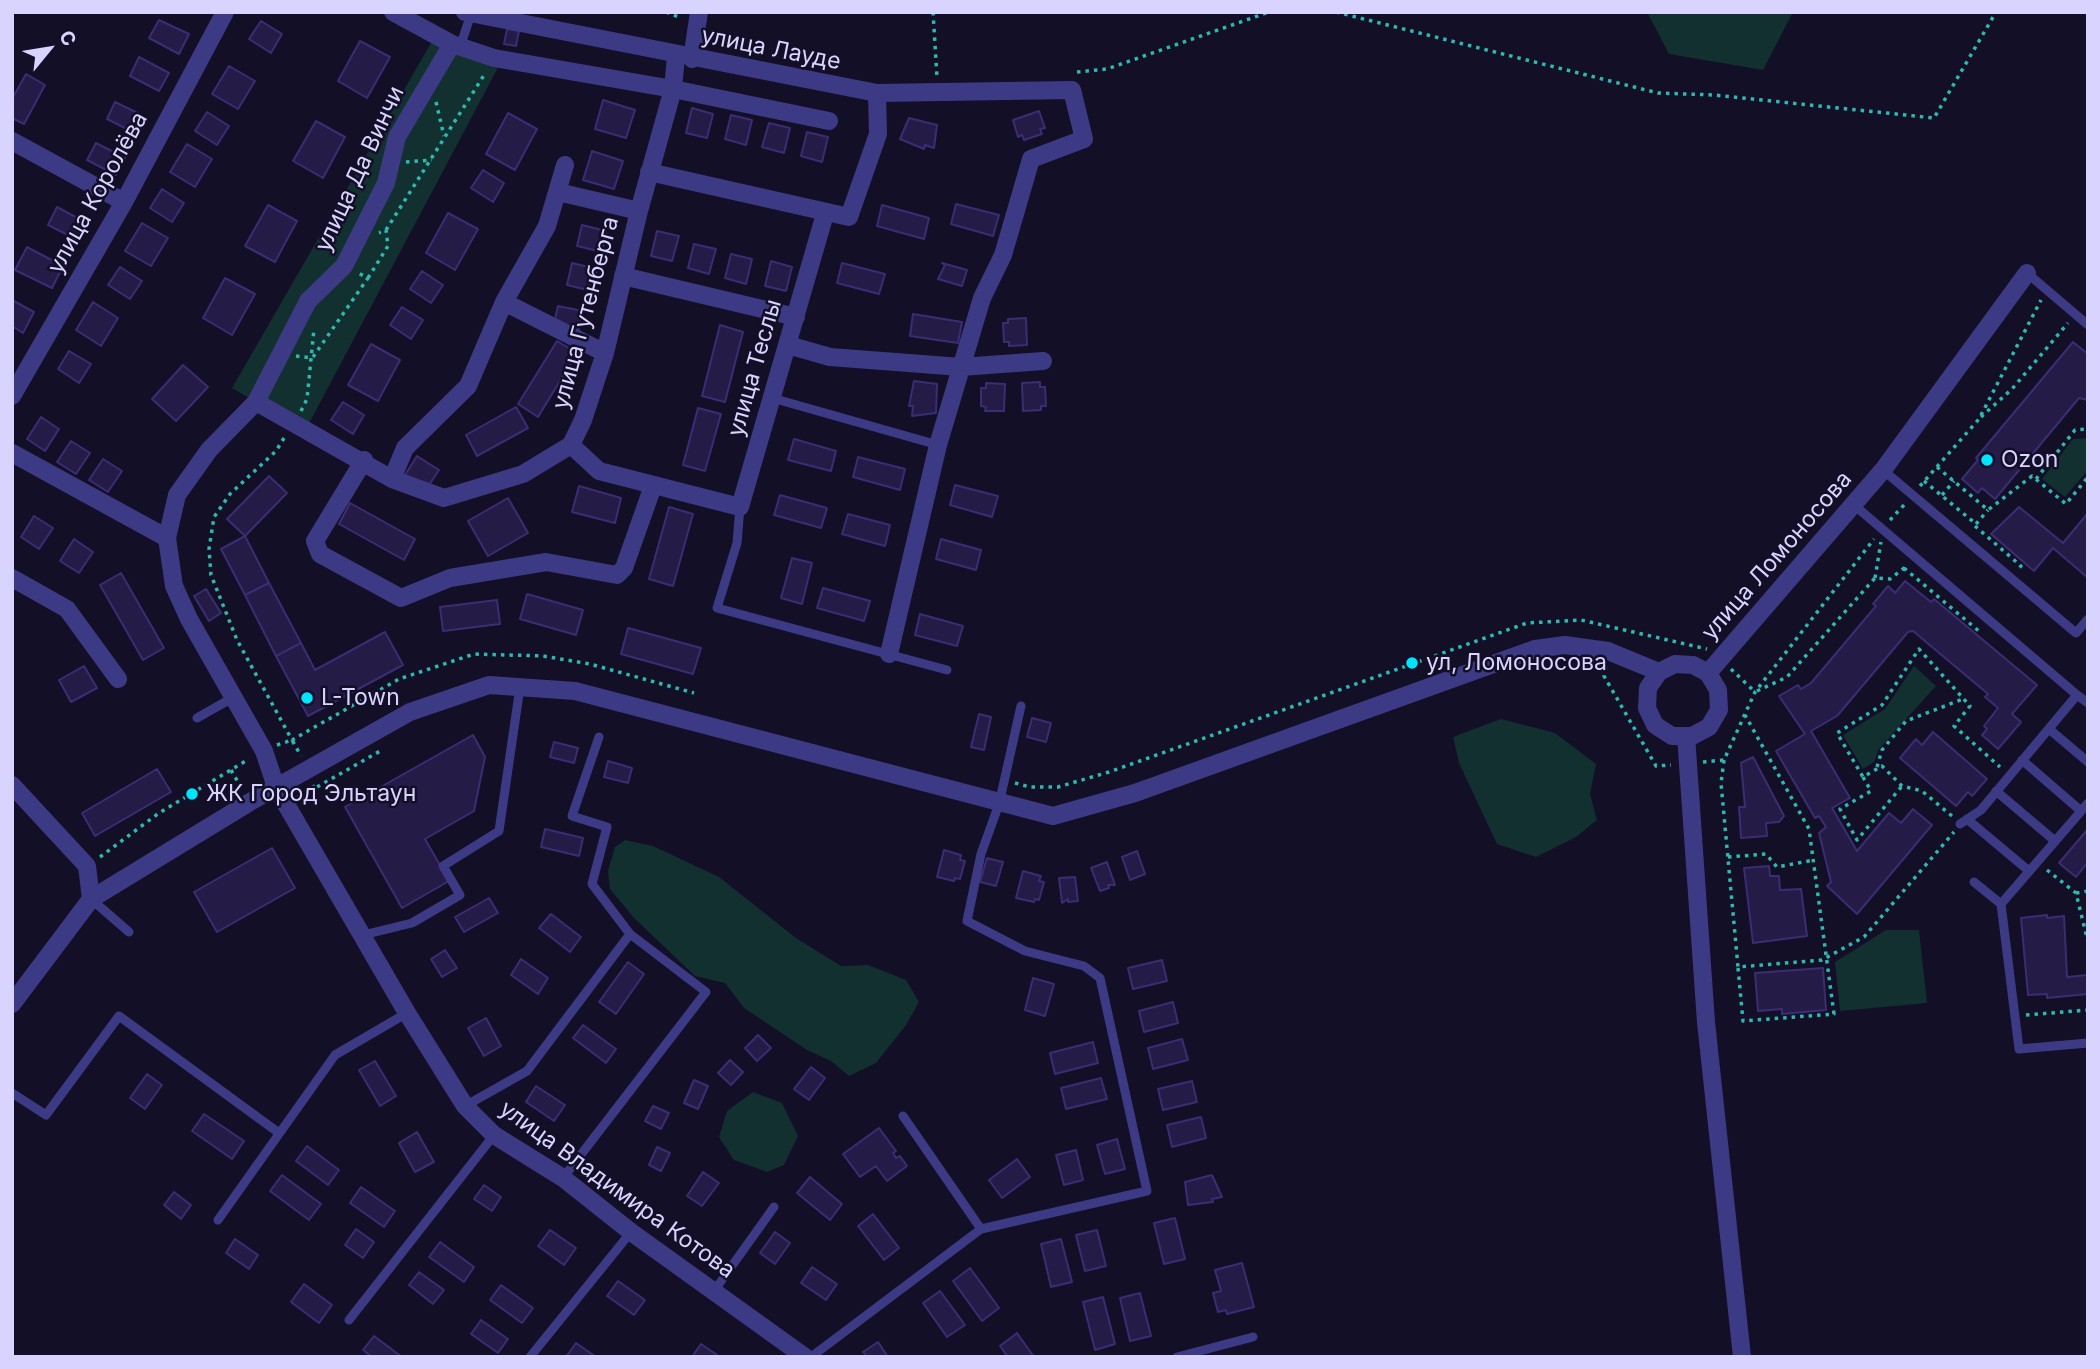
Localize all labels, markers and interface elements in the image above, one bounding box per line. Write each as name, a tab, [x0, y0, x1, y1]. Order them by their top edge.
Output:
north arrow	[14, 14, 84, 84]
street label: улица Лауде	[699, 22, 843, 76]
text: С	[54, 26, 81, 50]
street label: улица Да Винчи	[310, 82, 410, 256]
street label: улица Королёва	[42, 107, 154, 279]
street label: улица Гутенберга	[547, 214, 625, 412]
street label: улица Теслы	[722, 296, 788, 440]
place label: Ozon	[2001, 446, 2058, 474]
marker: Ozon	[1979, 452, 1995, 468]
street label: улица Ломоносова	[1696, 466, 1858, 646]
place label: ул, Ломоносова	[1426, 649, 1607, 677]
marker: ул, Ломоносова	[1404, 655, 1420, 671]
place label: L-Town	[321, 684, 400, 712]
marker: L-Town	[299, 690, 315, 706]
place label: ЖК Город Эльтаун	[206, 780, 416, 808]
marker: ЖК Город Эльтаун	[184, 786, 200, 802]
street label: улица Владимира Котова	[494, 1095, 740, 1285]

